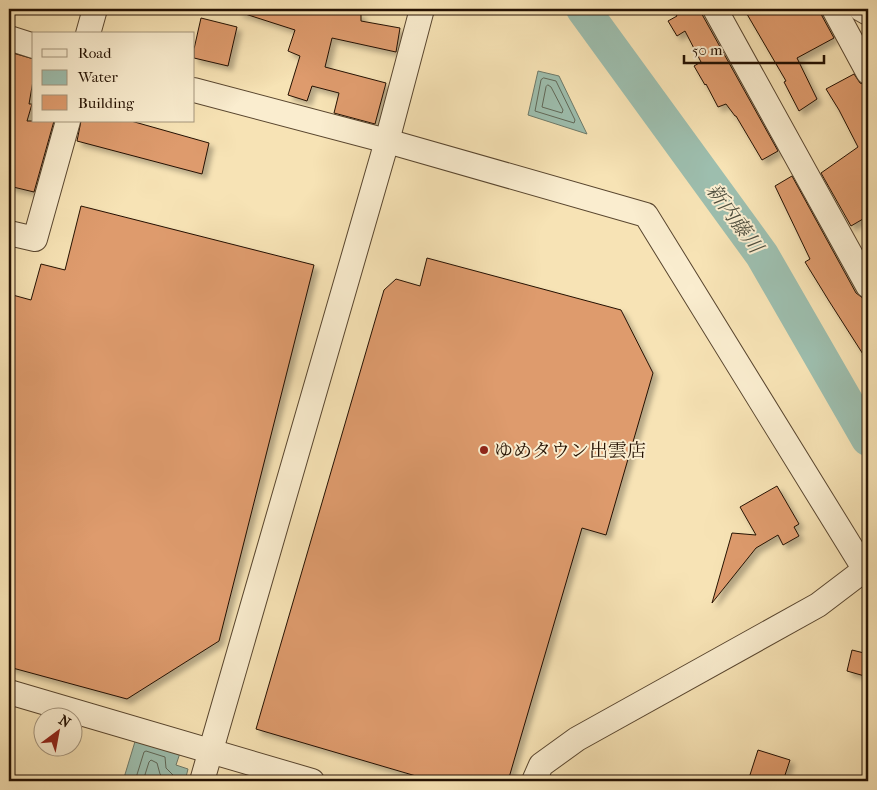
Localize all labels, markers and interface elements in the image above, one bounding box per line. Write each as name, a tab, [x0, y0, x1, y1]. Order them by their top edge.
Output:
legend	[32, 32, 195, 122]
scale bar	[684, 32, 824, 64]
text: 50 m	[692, 41, 723, 59]
text: Road	[78, 44, 112, 62]
text: Water	[77, 68, 118, 86]
text: Building	[78, 94, 135, 112]
water label: 新内藤川	[702, 179, 769, 259]
place label: ゆめタウン出雲店	[494, 440, 646, 462]
marker: ゆめタウン出雲店	[478, 444, 490, 456]
north arrow	[32, 708, 82, 758]
text: N	[56, 711, 74, 732]

